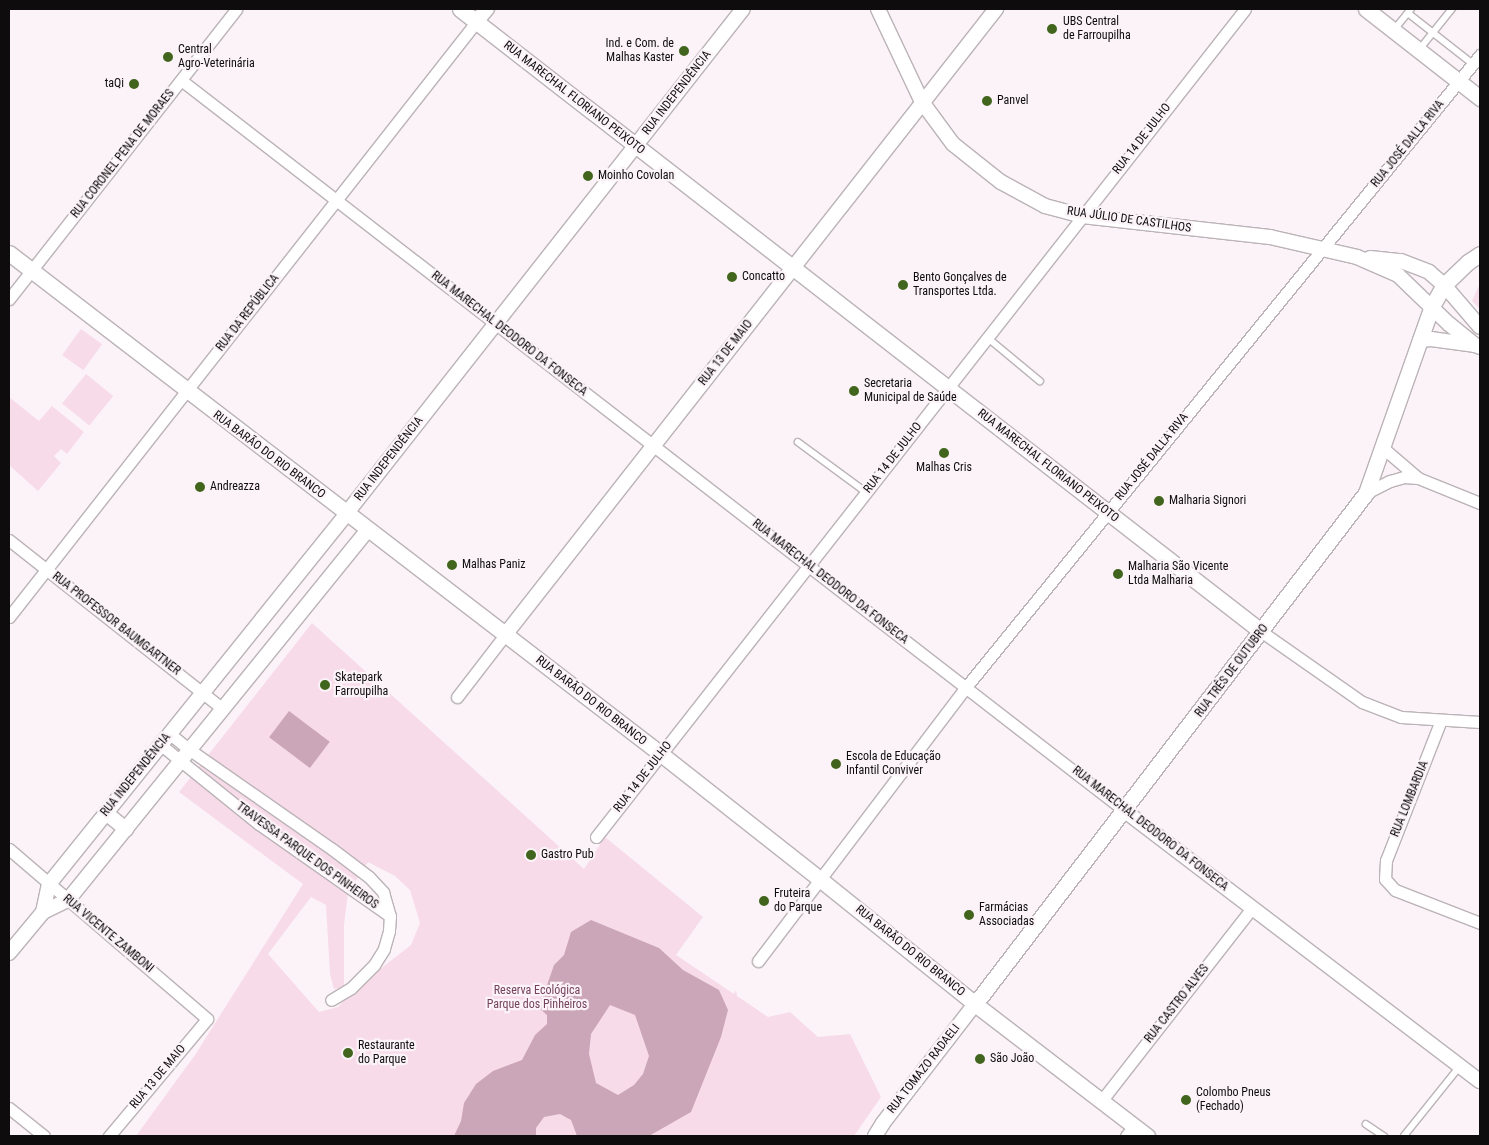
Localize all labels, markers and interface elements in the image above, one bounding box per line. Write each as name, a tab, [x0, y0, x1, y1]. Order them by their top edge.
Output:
place label: UBS Central de Farroupilha	[1063, 15, 1131, 43]
marker: UBS Central de Farroupilha	[1045, 22, 1059, 36]
place label: Ind. e Com. de Malhas Kaster	[606, 37, 674, 65]
street label: RUA MARECHAL FLORIANO PEIXOTO	[500, 38, 648, 158]
place label: Central Agro-Veterinária	[178, 43, 255, 71]
marker: Ind. e Com. de Malhas Kaster	[678, 45, 690, 57]
street label: RUA INDEPENDÊNCIA	[640, 48, 714, 138]
marker: Central Agro-Veterinária	[162, 51, 174, 63]
place label: taQi	[105, 77, 124, 91]
marker: taQi	[128, 78, 140, 90]
street label: RUA CORONEL PENA DE MORAES	[68, 87, 178, 221]
place label: Panvel	[997, 94, 1029, 108]
marker: Panvel	[981, 95, 993, 107]
street label: RUA JOSÉ DALLA RIVA	[1368, 97, 1448, 191]
street label: RUA 14 DE JULHO	[1110, 101, 1174, 177]
place label: Moinho Covolan	[598, 169, 674, 183]
marker: Moinho Covolan	[582, 170, 594, 182]
street label: RUA JÚLIO DE CASTILHOS	[1066, 204, 1192, 236]
street label: RUA MARECHAL DEODORO DA FONSECA	[428, 269, 590, 399]
place label: Concatto	[742, 270, 785, 284]
marker: Concatto	[726, 271, 738, 283]
place label: Bento Gonçalves de Transportes Ltda.	[913, 271, 1007, 299]
street label: RUA DA REPÚBLICA	[213, 272, 283, 354]
marker: Bento Gonçalves de Transportes Ltda.	[897, 279, 909, 291]
street label: RUA 13 DE MAIO	[696, 317, 756, 389]
place label: Secretaria Municipal de Saúde	[864, 377, 957, 405]
marker: Secretaria Municipal de Saúde	[848, 385, 860, 397]
street label: RUA MARECHAL FLORIANO PEIXOTO	[974, 406, 1122, 526]
street label: RUA BARÃO DO RIO BRANCO	[210, 408, 328, 502]
street label: RUA JOSÉ DALLA RIVA	[1112, 410, 1192, 504]
street label: RUA INDEPENDÊNCIA	[352, 414, 426, 504]
street label: RUA 14 DE JULHO	[861, 420, 925, 496]
marker: Malhas Cris	[938, 447, 950, 459]
place label: Malhas Cris	[916, 461, 972, 475]
place label: Andreazza	[210, 480, 260, 494]
marker: Andreazza	[194, 481, 206, 493]
place label: Malharia Signori	[1169, 494, 1246, 508]
marker: Malharia Signori	[1153, 495, 1165, 507]
street label: RUA MARECHAL DEODORO DA FONSECA	[749, 517, 911, 647]
place label: Malhas Paniz	[462, 558, 526, 572]
marker: Malhas Paniz	[446, 559, 458, 571]
place label: Malharia São Vicente Ltda Malharia	[1128, 560, 1228, 588]
marker: Malharia São Vicente Ltda Malharia	[1112, 568, 1124, 580]
street label: RUA PROFESSOR BAUMGARTNER	[49, 570, 183, 678]
street label: RUA TRÊS DE OUTUBRO	[1192, 622, 1272, 720]
street label: RUA BARÃO DO RIO BRANCO	[533, 653, 649, 749]
place label: Skatepark Farroupilha	[335, 671, 388, 699]
marker: Skatepark Farroupilha	[319, 679, 331, 691]
street label: RUA INDEPENDÊNCIA	[98, 730, 174, 820]
street label: RUA 14 DE JULHO	[611, 739, 675, 815]
place label: Escola de Educação Infantil Conviver	[846, 750, 941, 778]
marker: Escola de Educação Infantil Conviver	[830, 758, 842, 770]
street label: RUA LOMBARDIA	[1388, 759, 1432, 839]
street label: RUA MARECHAL DEODORO DA FONSECA	[1069, 764, 1231, 894]
street label: TRAVESSA PARQUE DOS PINHEIROS	[233, 800, 381, 912]
place label: Gastro Pub	[541, 848, 594, 862]
marker: Gastro Pub	[525, 849, 537, 861]
place label: Fruteira do Parque	[774, 887, 822, 915]
street label: RUA VICENTE ZAMBONI	[60, 892, 156, 976]
marker: Fruteira do Parque	[758, 895, 770, 907]
place label: Farmácias Associadas	[979, 901, 1034, 929]
street label: RUA BARÃO DO RIO BRANCO	[852, 902, 968, 1000]
marker: Farmácias Associadas	[963, 909, 975, 921]
street label: RUA CASTRO ALVES	[1142, 962, 1212, 1046]
park label: Reserva Ecológica Parque dos Pinheiros	[487, 984, 587, 1012]
street label: RUA TOMAZO RADAELI	[885, 1021, 963, 1117]
place label: Restaurante do Parque	[358, 1039, 415, 1067]
street label: RUA 13 DE MAIO	[127, 1042, 189, 1112]
marker: Restaurante do Parque	[342, 1047, 354, 1059]
place label: São João	[990, 1052, 1034, 1066]
marker: São João	[974, 1053, 986, 1065]
place label: Colombo Pneus (Fechado)	[1196, 1086, 1271, 1114]
marker: Colombo Pneus (Fechado)	[1180, 1094, 1192, 1106]

